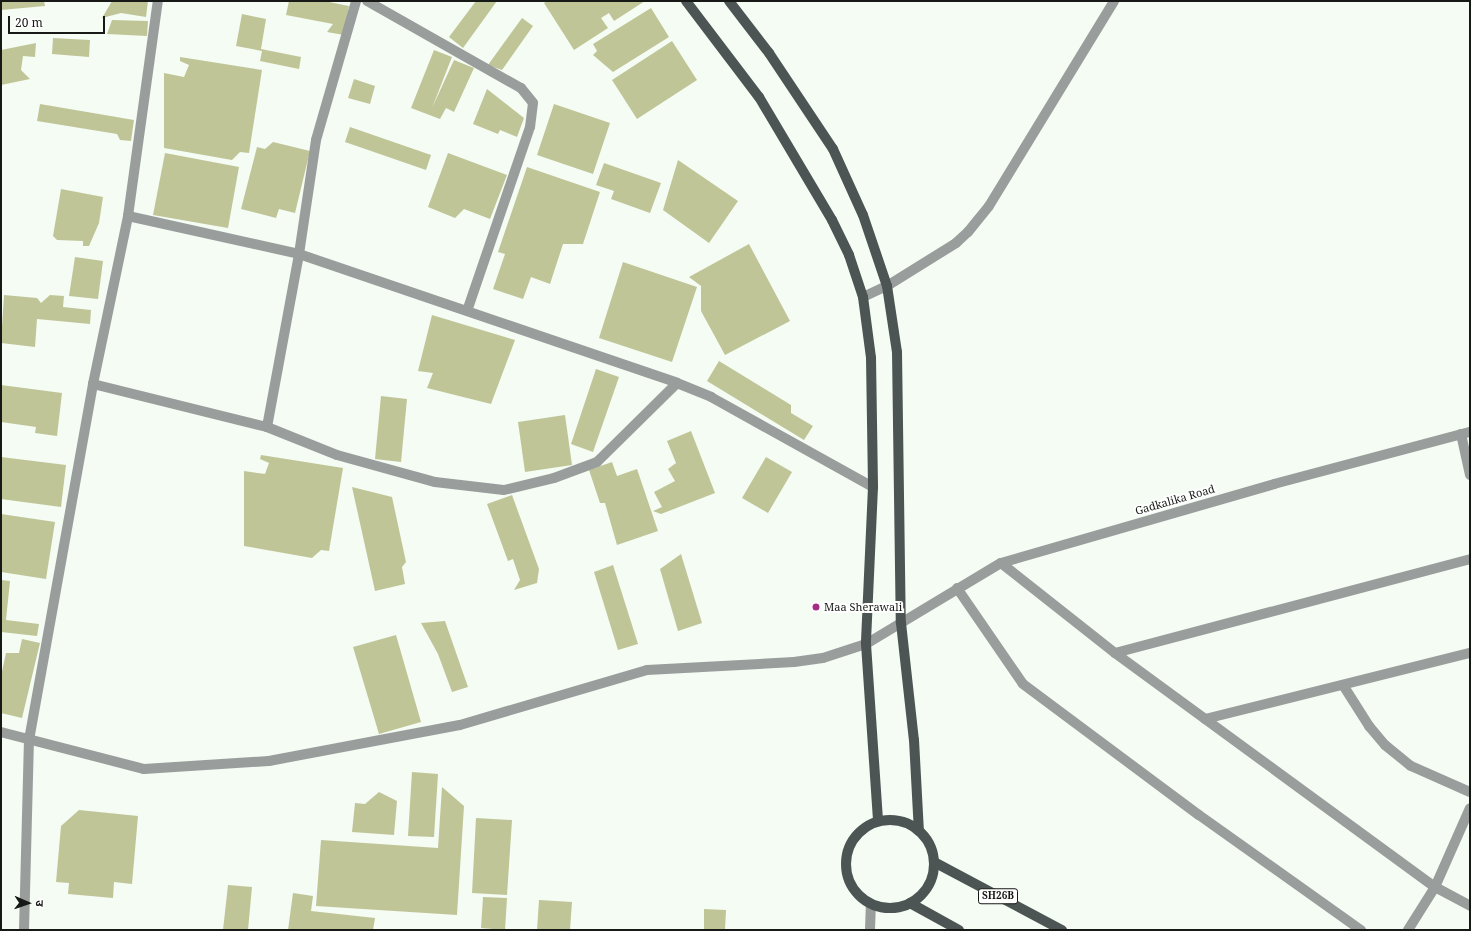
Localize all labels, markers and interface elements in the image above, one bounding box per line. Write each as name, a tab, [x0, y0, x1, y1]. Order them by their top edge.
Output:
scale bar	[10, 8, 107, 34]
text: 20 m	[15, 14, 43, 31]
street label: Gadkalika Road	[1134, 482, 1216, 518]
place label: Maa Sherawali	[824, 600, 902, 614]
marker: Maa Sherawali	[811, 602, 821, 612]
north arrow	[8, 883, 48, 923]
road number: SH26B	[978, 888, 1018, 904]
text: उ	[33, 900, 48, 907]

